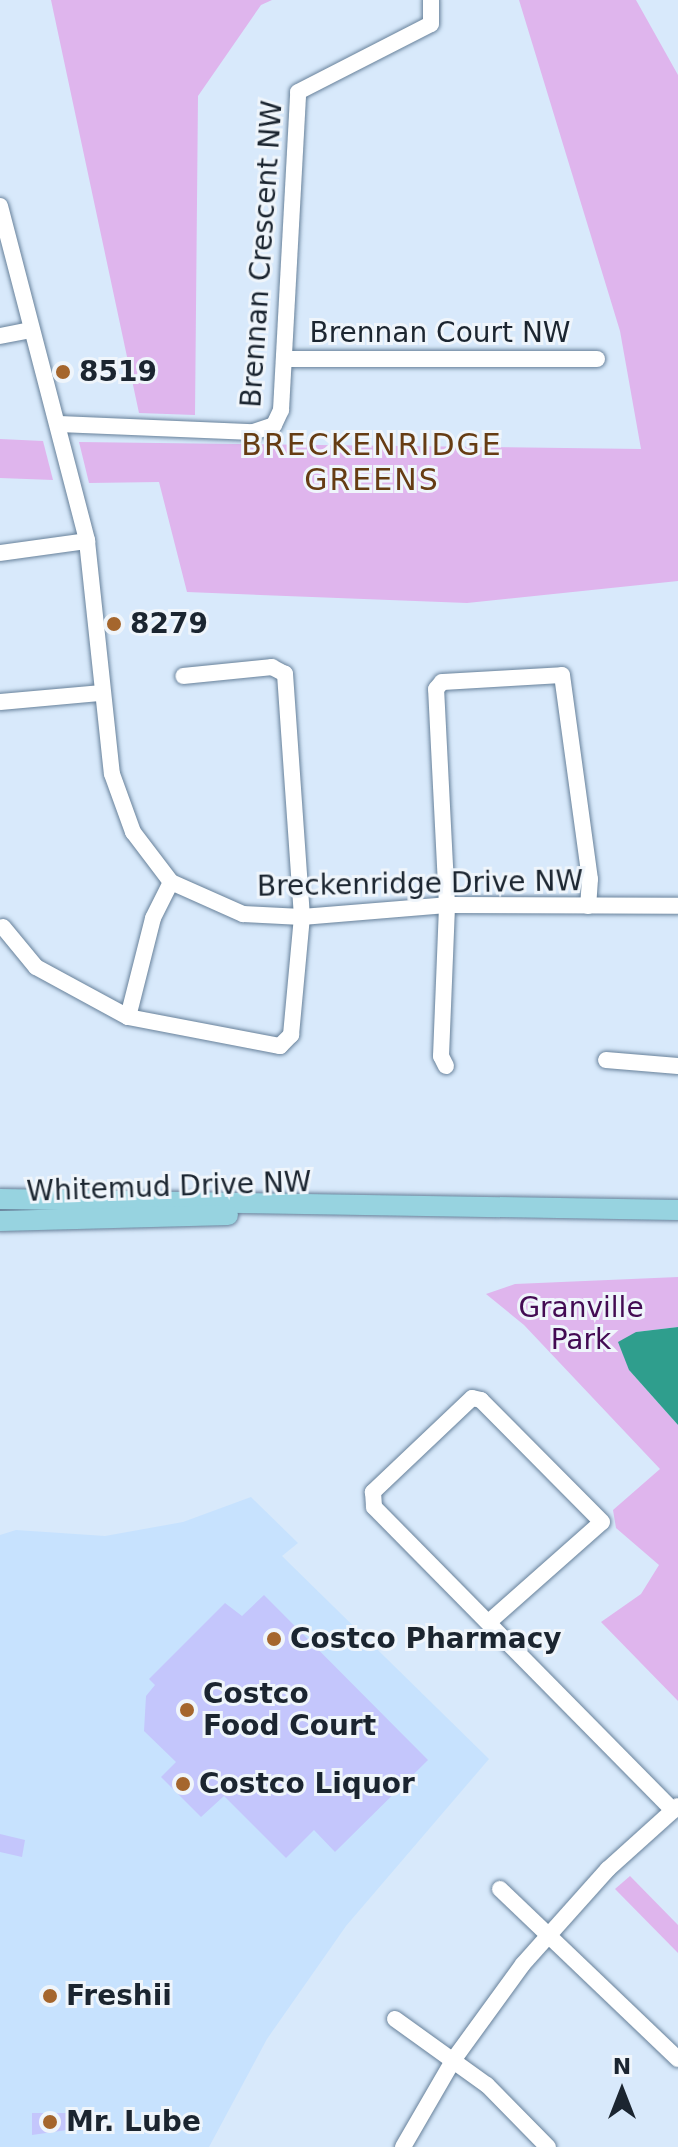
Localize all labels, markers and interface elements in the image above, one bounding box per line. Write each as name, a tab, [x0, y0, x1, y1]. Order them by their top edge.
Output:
street label: Brennan Crescent NW	[235, 99, 289, 409]
street label: Brennan Court NW	[309, 316, 571, 350]
place label: 8519	[79, 355, 157, 389]
marker: 8519	[54, 363, 72, 381]
district label: BRECKENRIDGE GREENS	[241, 427, 503, 498]
place label: 8279	[130, 607, 208, 641]
marker: 8279	[105, 615, 123, 633]
street label: Breckenridge Drive NW	[257, 864, 583, 904]
street label: Whitemud Drive NW	[26, 1165, 312, 1209]
park label: Granville Park	[518, 1291, 644, 1357]
place label: Costco Pharmacy	[290, 1622, 561, 1656]
marker: Costco Pharmacy	[265, 1630, 283, 1648]
place label: Costco Food Court	[203, 1677, 376, 1743]
marker: Costco Food Court	[178, 1701, 196, 1719]
place label: Costco Liquor	[199, 1767, 415, 1801]
marker: Costco Liquor	[174, 1775, 192, 1793]
place label: Freshii	[66, 1979, 172, 2013]
marker: Freshii	[41, 1987, 59, 2005]
north arrow	[582, 2051, 662, 2131]
text: N	[613, 2054, 631, 2079]
place label: Mr. Lube	[66, 2105, 201, 2139]
marker: Mr. Lube	[41, 2113, 59, 2131]

